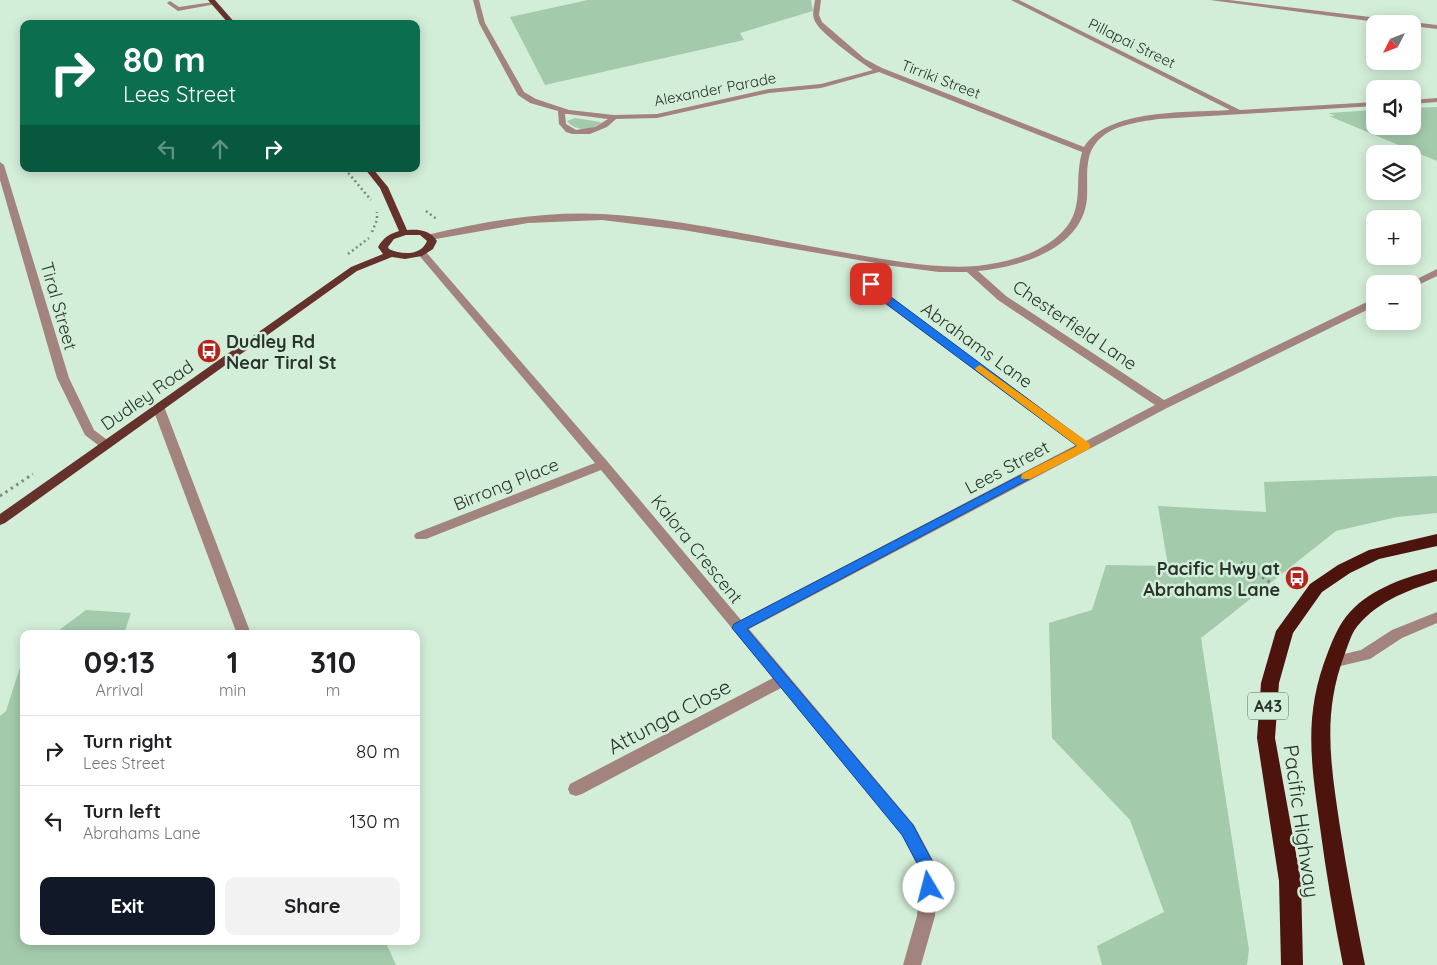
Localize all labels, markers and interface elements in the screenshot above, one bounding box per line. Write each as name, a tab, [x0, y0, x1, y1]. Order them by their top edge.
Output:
street label: Pillapai Street	[1085, 14, 1179, 72]
north arrow	[1366, 15, 1421, 70]
map controls	[1366, 15, 1421, 330]
text: 80 m	[123, 37, 206, 81]
icon: right	[40, 40, 105, 105]
street label: Tirriki Street	[899, 55, 983, 103]
street label: Alexander Parade	[652, 68, 778, 110]
text: Lees Street	[123, 80, 236, 108]
button: sound	[1366, 80, 1421, 135]
icon: left	[153, 135, 181, 163]
icon: ahead	[206, 135, 234, 163]
icon: right	[259, 135, 287, 163]
button: layers	[1366, 145, 1421, 200]
button: +	[1366, 210, 1421, 265]
street label: Tiral Street	[35, 259, 83, 353]
pin	[850, 263, 892, 305]
icon: arrive	[857, 270, 885, 298]
street label: Chesterfield Lane	[1008, 275, 1142, 375]
button: −	[1366, 275, 1421, 330]
street label: Abrahams Lane	[917, 297, 1037, 393]
place label: Dudley Rd Near Tiral St	[226, 330, 337, 374]
bus stop icon: Dudley Rd Near Tiral St	[196, 338, 222, 364]
street label: Dudley Road	[96, 355, 198, 435]
street label: Lees Street	[961, 435, 1053, 499]
street label: Birrong Place	[450, 452, 562, 516]
street label: Kalora Crescent	[646, 490, 748, 608]
place label: Pacific Hwy at Abrahams Lane	[1143, 557, 1280, 601]
bus stop icon: Pacific Hwy at Abrahams Lane	[1284, 565, 1310, 591]
text: 09:13	[84, 643, 155, 681]
text: 1	[227, 643, 238, 681]
text: 310	[310, 643, 356, 681]
street label: Attunga Close	[603, 673, 735, 759]
text: Arrival	[96, 680, 143, 700]
text: min	[219, 680, 246, 700]
text: m	[326, 680, 340, 700]
road number: A43	[1248, 692, 1288, 719]
text: Turn right	[83, 729, 172, 753]
icon: right	[40, 737, 68, 765]
text: 80 m	[356, 739, 400, 763]
street label: Pacific Highway	[1278, 743, 1326, 899]
text: Lees Street	[83, 753, 165, 773]
text: Turn left	[83, 799, 161, 823]
icon: left	[40, 807, 68, 835]
text: 130 m	[349, 809, 400, 833]
text: Abrahams Lane	[83, 823, 200, 843]
position arrow	[902, 860, 954, 912]
button: Exit	[40, 877, 215, 935]
button: Share	[225, 877, 400, 935]

